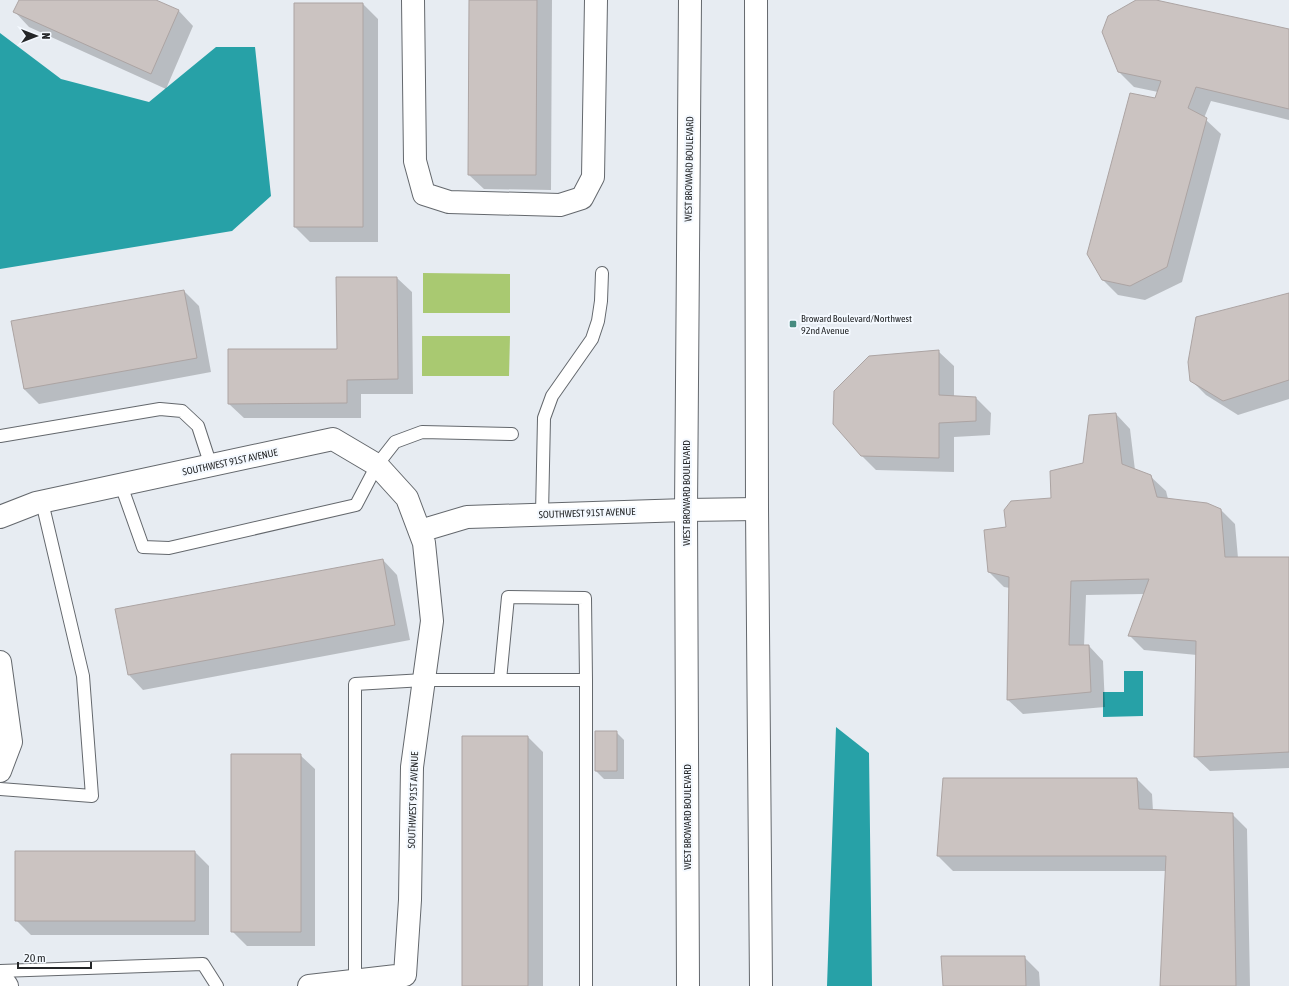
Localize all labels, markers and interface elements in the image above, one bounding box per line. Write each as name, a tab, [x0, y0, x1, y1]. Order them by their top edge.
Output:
north arrow	[16, 16, 56, 56]
text: N	[40, 33, 52, 39]
street label: WEST BROWARD BOULEVARD	[683, 116, 695, 222]
place label: Broward Boulevard/Northwest 92nd Avenue	[801, 313, 912, 336]
marker: Broward Boulevard/Northwest 92nd Avenue	[788, 319, 798, 329]
street label: WEST BROWARD BOULEVARD	[681, 440, 692, 546]
street label: SOUTHWEST 91ST AVENUE	[181, 446, 279, 477]
street label: SOUTHWEST 91ST AVENUE	[538, 506, 636, 520]
street label: SOUTHWEST 91ST AVENUE	[406, 751, 420, 849]
street label: WEST BROWARD BOULEVARD	[682, 764, 693, 870]
scale bar	[18, 944, 91, 970]
text: 20 m	[24, 951, 46, 965]

